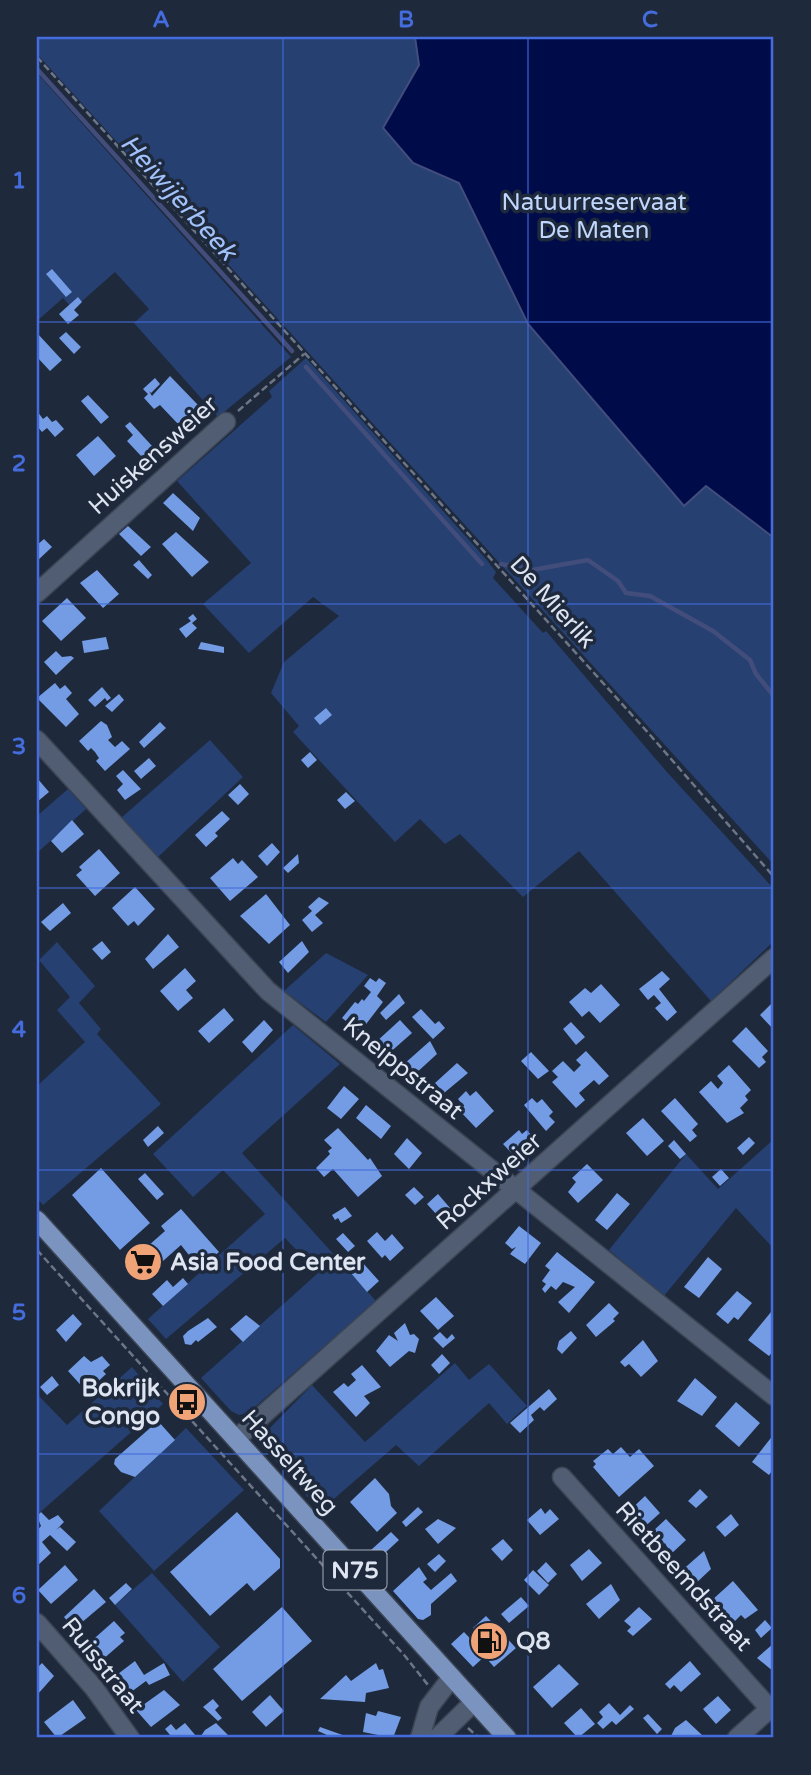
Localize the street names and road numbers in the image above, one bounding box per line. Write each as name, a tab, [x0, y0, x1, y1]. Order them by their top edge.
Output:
street label: Huiskensweier	[83, 389, 224, 521]
street label: De Mierlik	[504, 550, 602, 654]
street label: Kneippstraat	[337, 1011, 469, 1126]
street label: Rockxweier	[431, 1126, 549, 1236]
street label: Hasseltweg	[235, 1404, 344, 1521]
street label: Rietbeemdstraat	[609, 1496, 758, 1657]
road number: N75	[324, 1550, 386, 1590]
street label: Ruisstraat	[55, 1612, 150, 1719]

